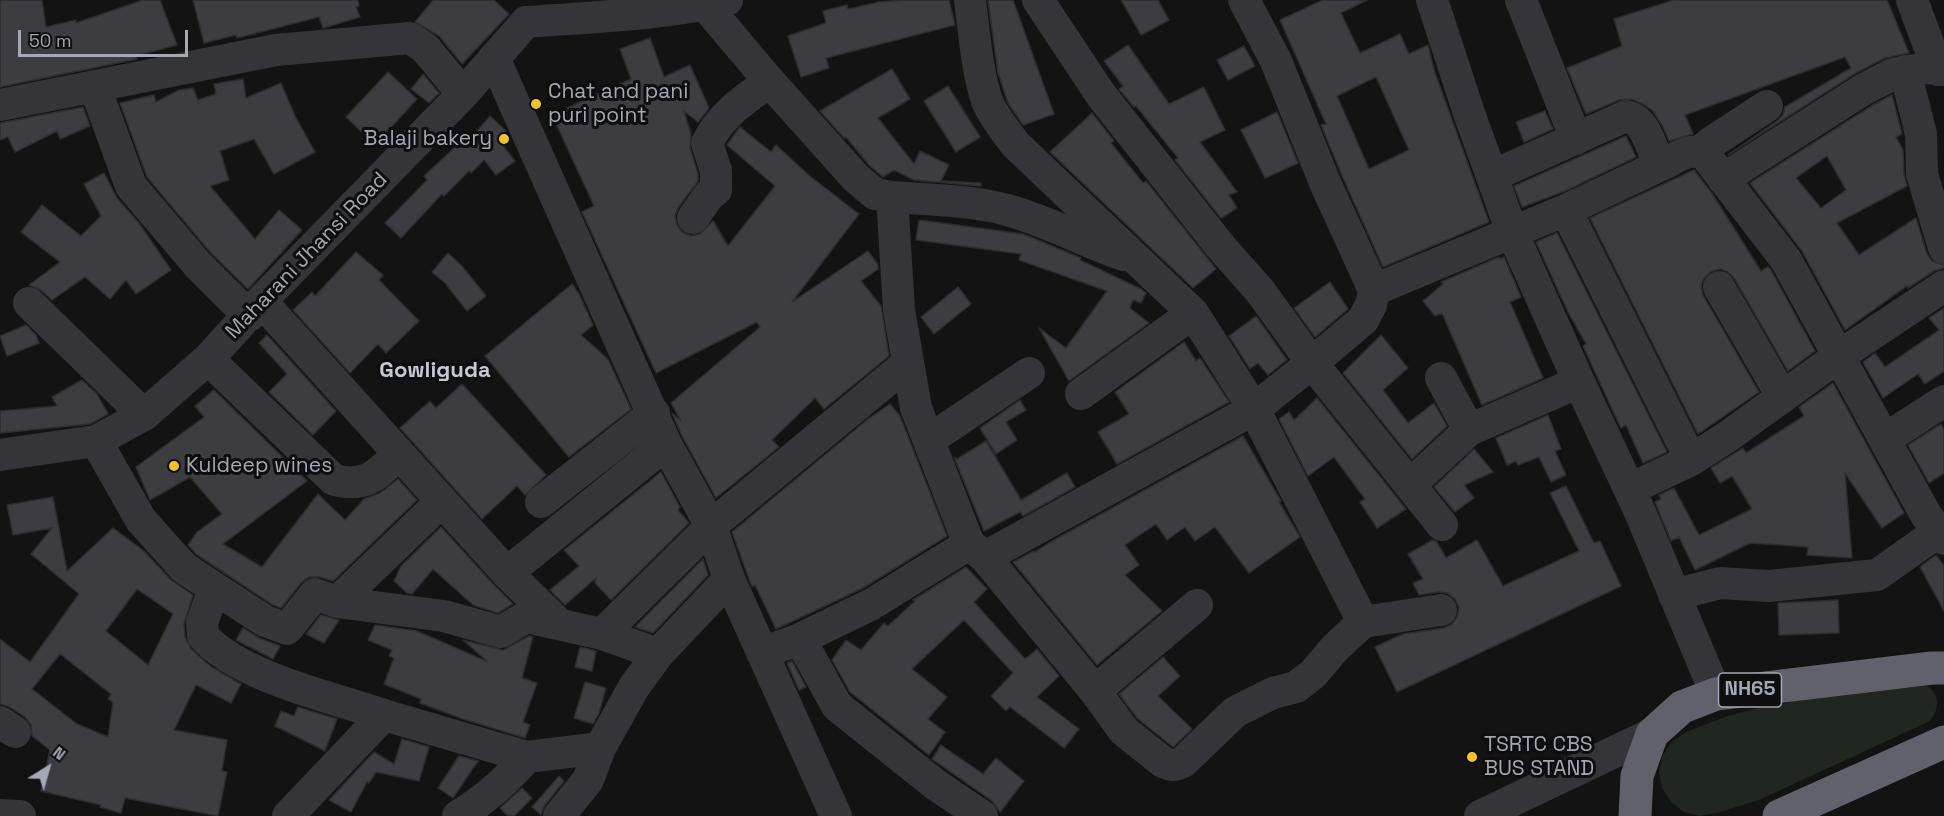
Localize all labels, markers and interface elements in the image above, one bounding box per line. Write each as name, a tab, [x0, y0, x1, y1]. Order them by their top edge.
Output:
scale bar	[21, 18, 190, 56]
text: 50 m	[29, 29, 71, 52]
place label: Chat and pani puri point	[548, 79, 688, 129]
marker: Chat and pani puri point	[529, 97, 543, 111]
place label: Balaji bakery	[364, 126, 492, 152]
marker: Balaji bakery	[497, 132, 511, 146]
street label: Maharani Jhansi Road	[221, 168, 393, 344]
district label: Gowliguda	[379, 358, 491, 384]
place label: Kuldeep wines	[186, 453, 332, 479]
marker: Kuldeep wines	[167, 459, 181, 473]
road number: NH65	[1718, 673, 1782, 707]
place label: TSRTC CBS BUS STAND	[1484, 732, 1594, 782]
north arrow	[18, 738, 78, 798]
text: N	[49, 742, 70, 765]
marker: TSRTC CBS BUS STAND	[1465, 750, 1479, 764]

